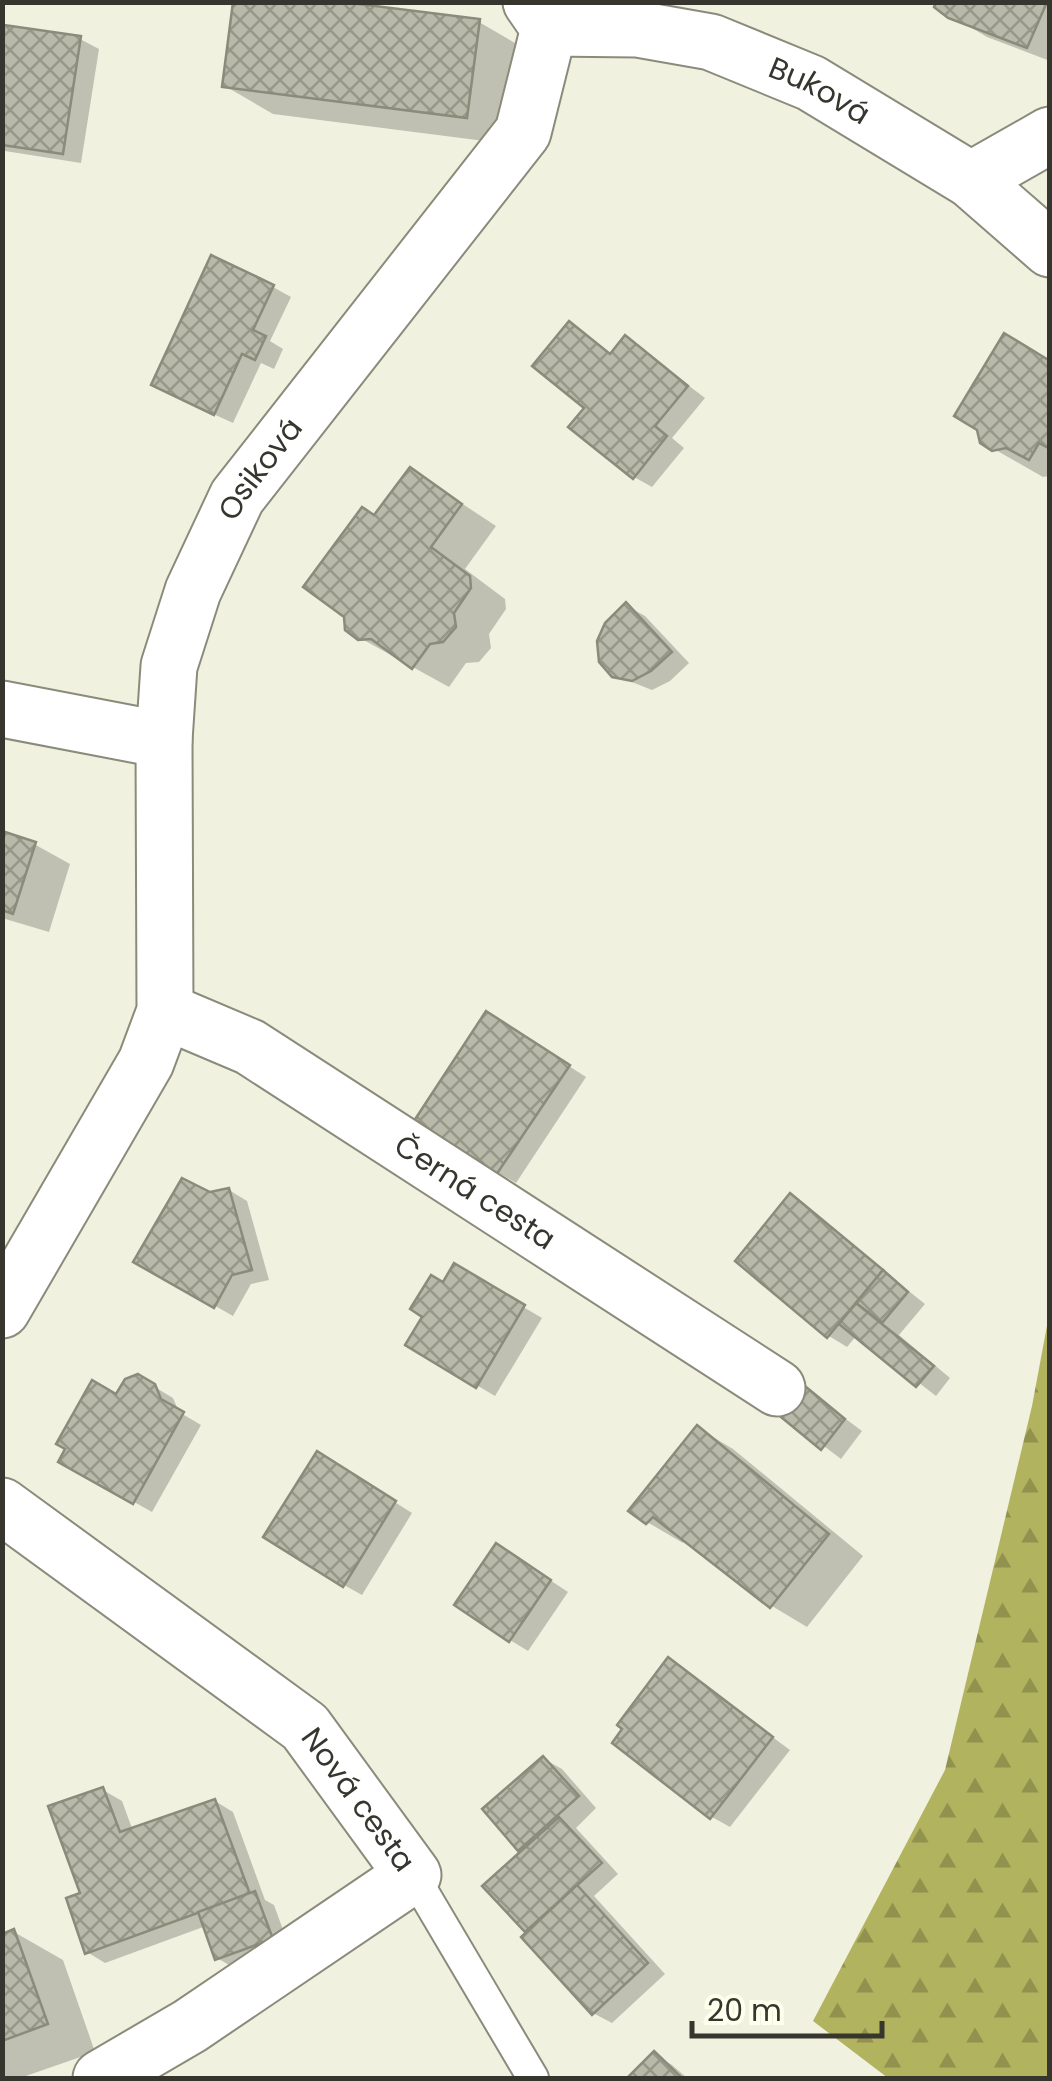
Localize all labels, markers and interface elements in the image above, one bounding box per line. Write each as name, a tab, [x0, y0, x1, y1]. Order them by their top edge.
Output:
street label: Buková	[762, 46, 878, 135]
street label: Osiková	[207, 408, 312, 527]
street label: Černá cesta	[386, 1124, 564, 1260]
street label: Nová cesta	[291, 1718, 426, 1880]
scale bar	[692, 1976, 882, 2038]
text: 20 m	[707, 1989, 782, 2032]

